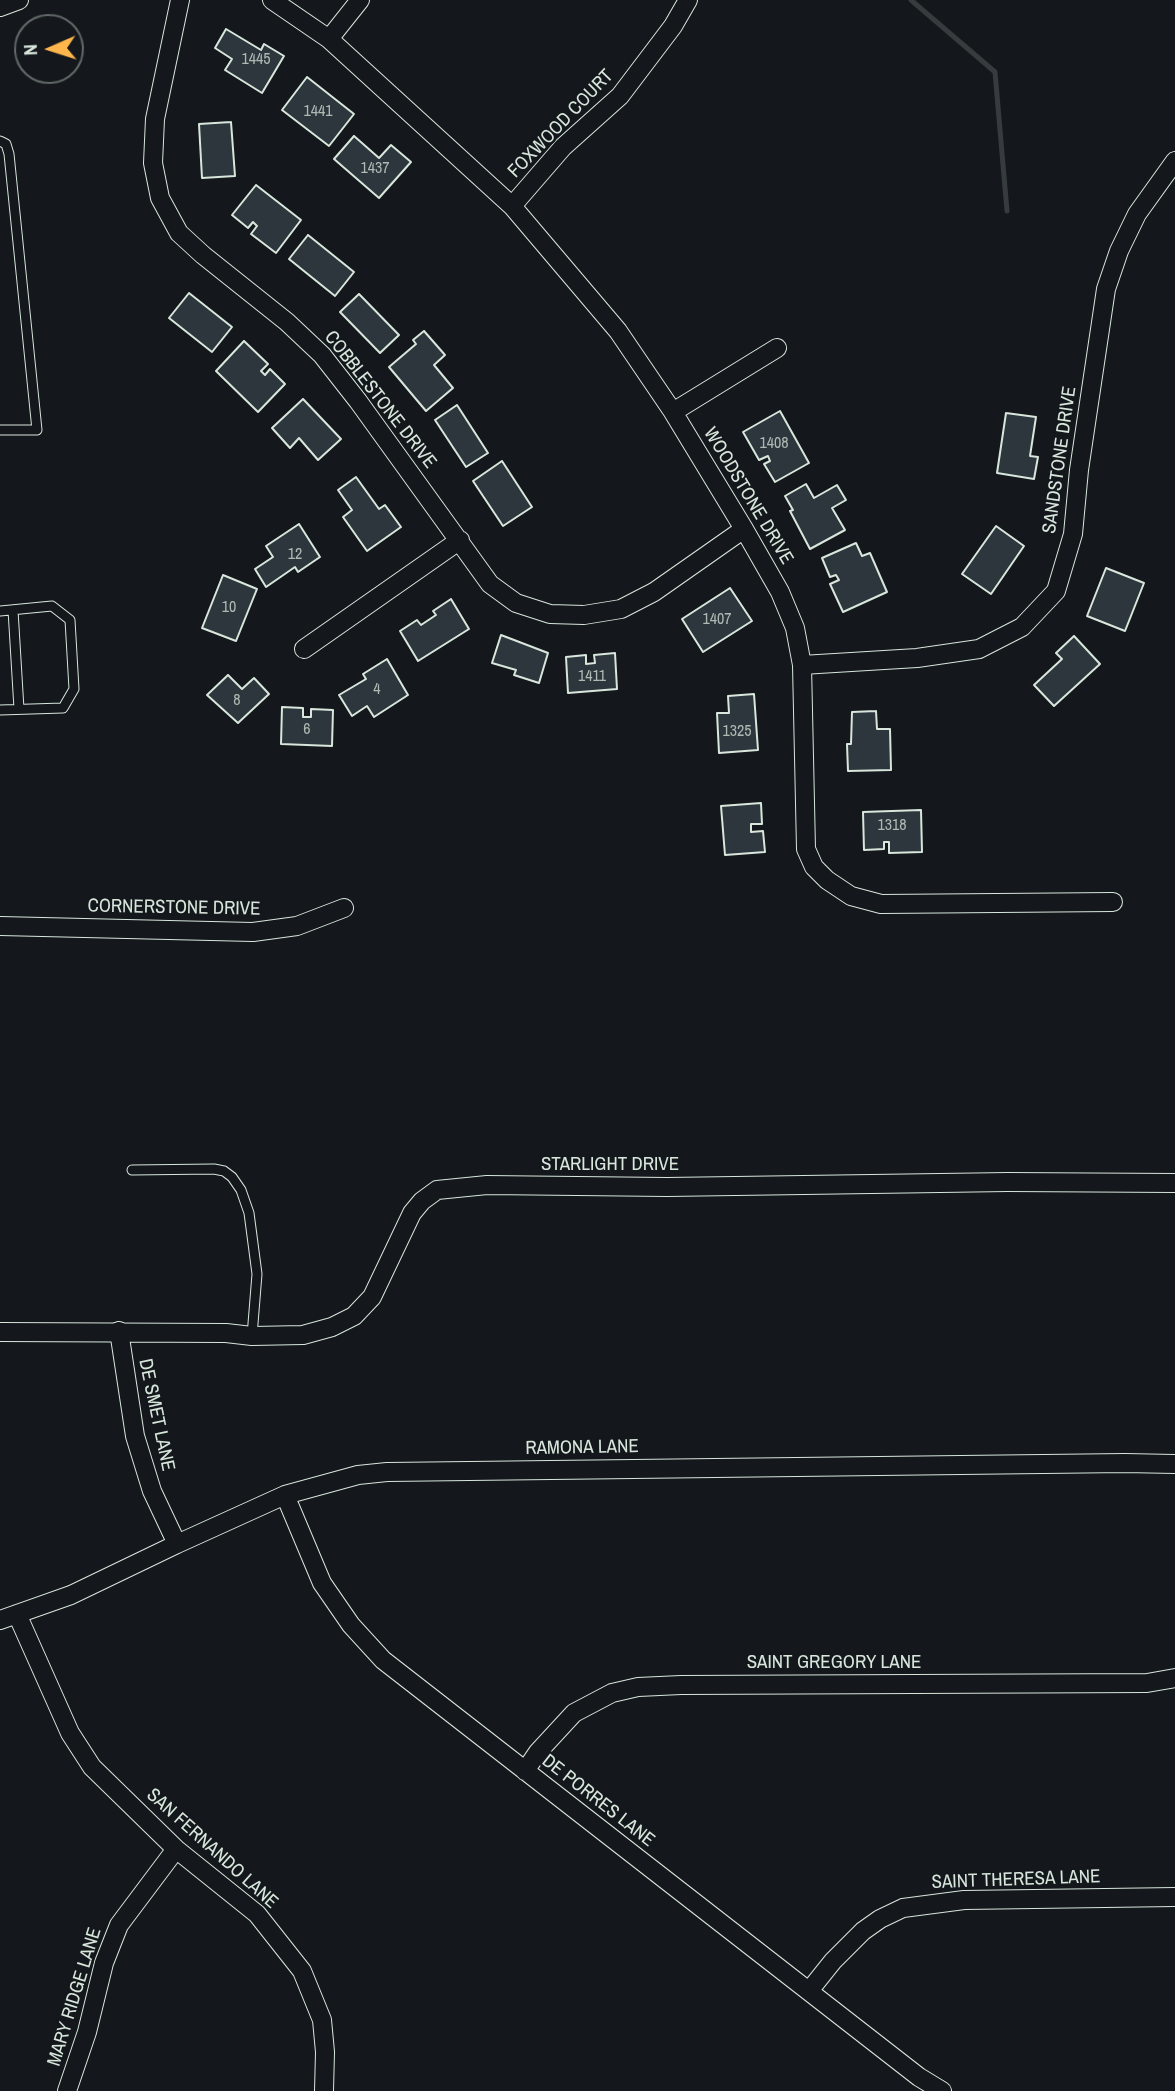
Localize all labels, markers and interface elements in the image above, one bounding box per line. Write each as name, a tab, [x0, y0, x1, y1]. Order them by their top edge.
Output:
north arrow	[14, 14, 84, 84]
text: N	[17, 44, 43, 56]
house number: 1445	[241, 50, 271, 70]
street label: FOXWOOD COURT	[504, 65, 618, 183]
house number: 1441	[303, 102, 333, 122]
house number: 1437	[360, 159, 390, 179]
street label: COBBLESTONE DRIVE	[319, 327, 441, 473]
street label: SANDSTONE DRIVE	[1038, 385, 1082, 535]
street label: WOODSTONE DRIVE	[698, 423, 798, 569]
house number: 1408	[759, 434, 789, 454]
house number: 12	[288, 545, 302, 565]
house number: 10	[222, 598, 236, 618]
house number: 1407	[702, 610, 732, 630]
house number: 1411	[578, 667, 606, 687]
house number: 4	[373, 680, 381, 700]
house number: 8	[233, 691, 241, 711]
house number: 6	[303, 720, 311, 740]
house number: 1325	[722, 722, 752, 742]
house number: 1318	[877, 816, 907, 836]
street label: CORNERSTONE DRIVE	[87, 895, 261, 921]
street label: STARLIGHT DRIVE	[541, 1154, 679, 1176]
street label: DE SMET LANE	[133, 1357, 179, 1473]
street label: RAMONA LANE	[525, 1436, 639, 1460]
street label: SAINT GREGORY LANE	[747, 1652, 921, 1674]
street label: DE PORRES LANE	[537, 1750, 659, 1852]
street label: SAN FERNANDO LANE	[142, 1784, 282, 1914]
street label: SAINT THERESA LANE	[931, 1866, 1101, 1894]
street label: MARY RIDGE LANE	[43, 1925, 107, 2069]

